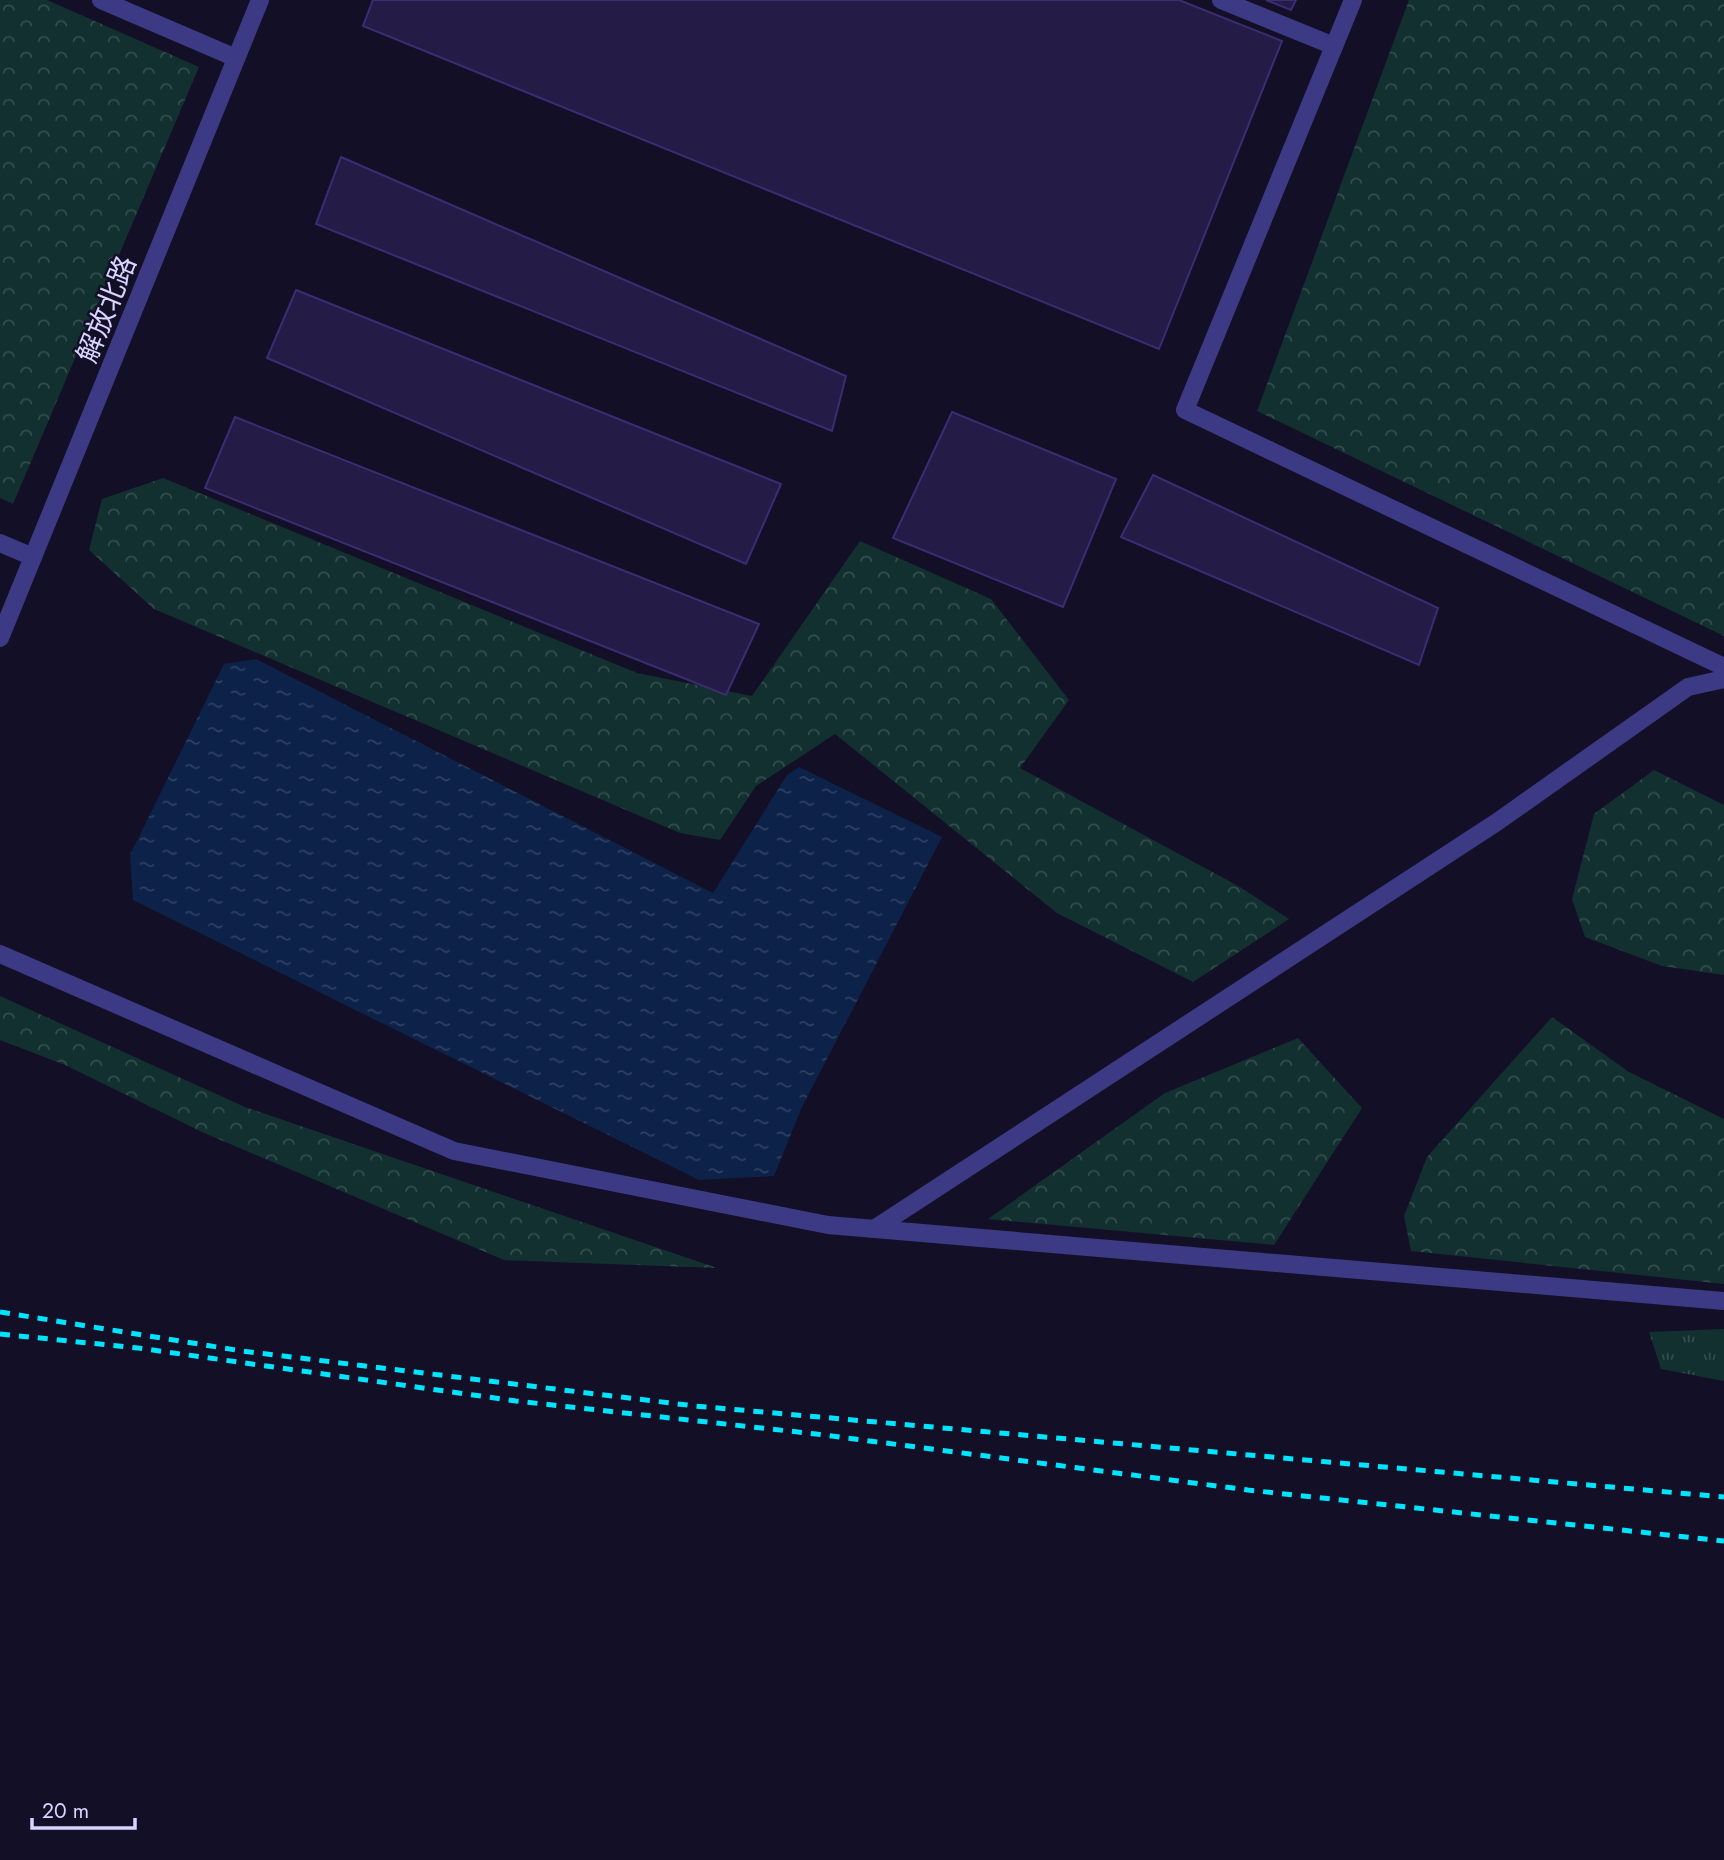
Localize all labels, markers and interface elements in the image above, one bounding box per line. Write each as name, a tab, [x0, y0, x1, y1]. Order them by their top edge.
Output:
street label: 解放北路	[66, 250, 146, 369]
scale bar	[32, 1786, 135, 1830]
text: 20 m	[42, 1796, 89, 1826]

